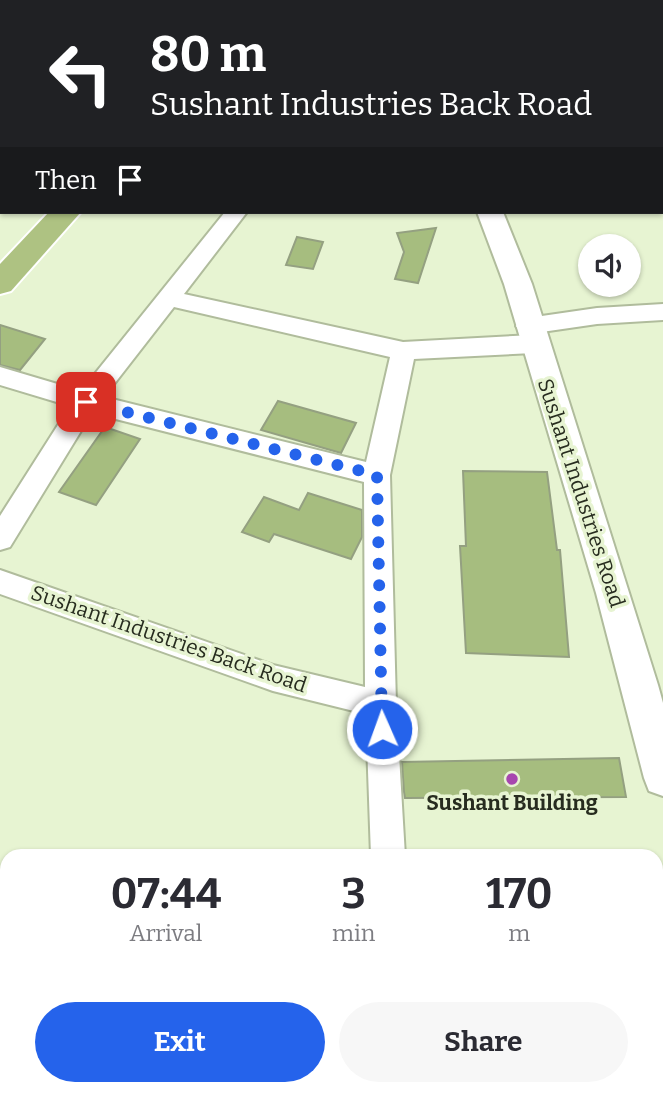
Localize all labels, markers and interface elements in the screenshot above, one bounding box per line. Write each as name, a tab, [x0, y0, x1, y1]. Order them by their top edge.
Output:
text: 80 m	[150, 25, 266, 84]
icon: left	[35, 28, 126, 119]
text: Sushant Industries Back Road	[150, 85, 592, 123]
icon: arrive	[111, 161, 149, 199]
text: Then	[35, 165, 97, 196]
map controls	[578, 234, 641, 297]
button: sound	[578, 234, 641, 297]
pin	[56, 372, 116, 432]
street label: Sushant Industries Road	[532, 375, 630, 611]
icon: arrive	[67, 383, 105, 421]
street label: Sushant Industries Back Road	[28, 579, 310, 699]
position arrow	[345, 692, 419, 766]
marker: Sushant Building	[504, 771, 520, 787]
place label: Sushant Building	[426, 790, 598, 816]
text: 07:44	[111, 869, 221, 919]
text: 3	[342, 869, 366, 919]
text: 170	[486, 869, 552, 919]
text: Arrival	[130, 919, 202, 947]
text: min	[332, 919, 375, 947]
text: m	[508, 919, 530, 947]
button: Exit	[35, 1002, 325, 1082]
button: Share	[339, 1002, 628, 1082]

